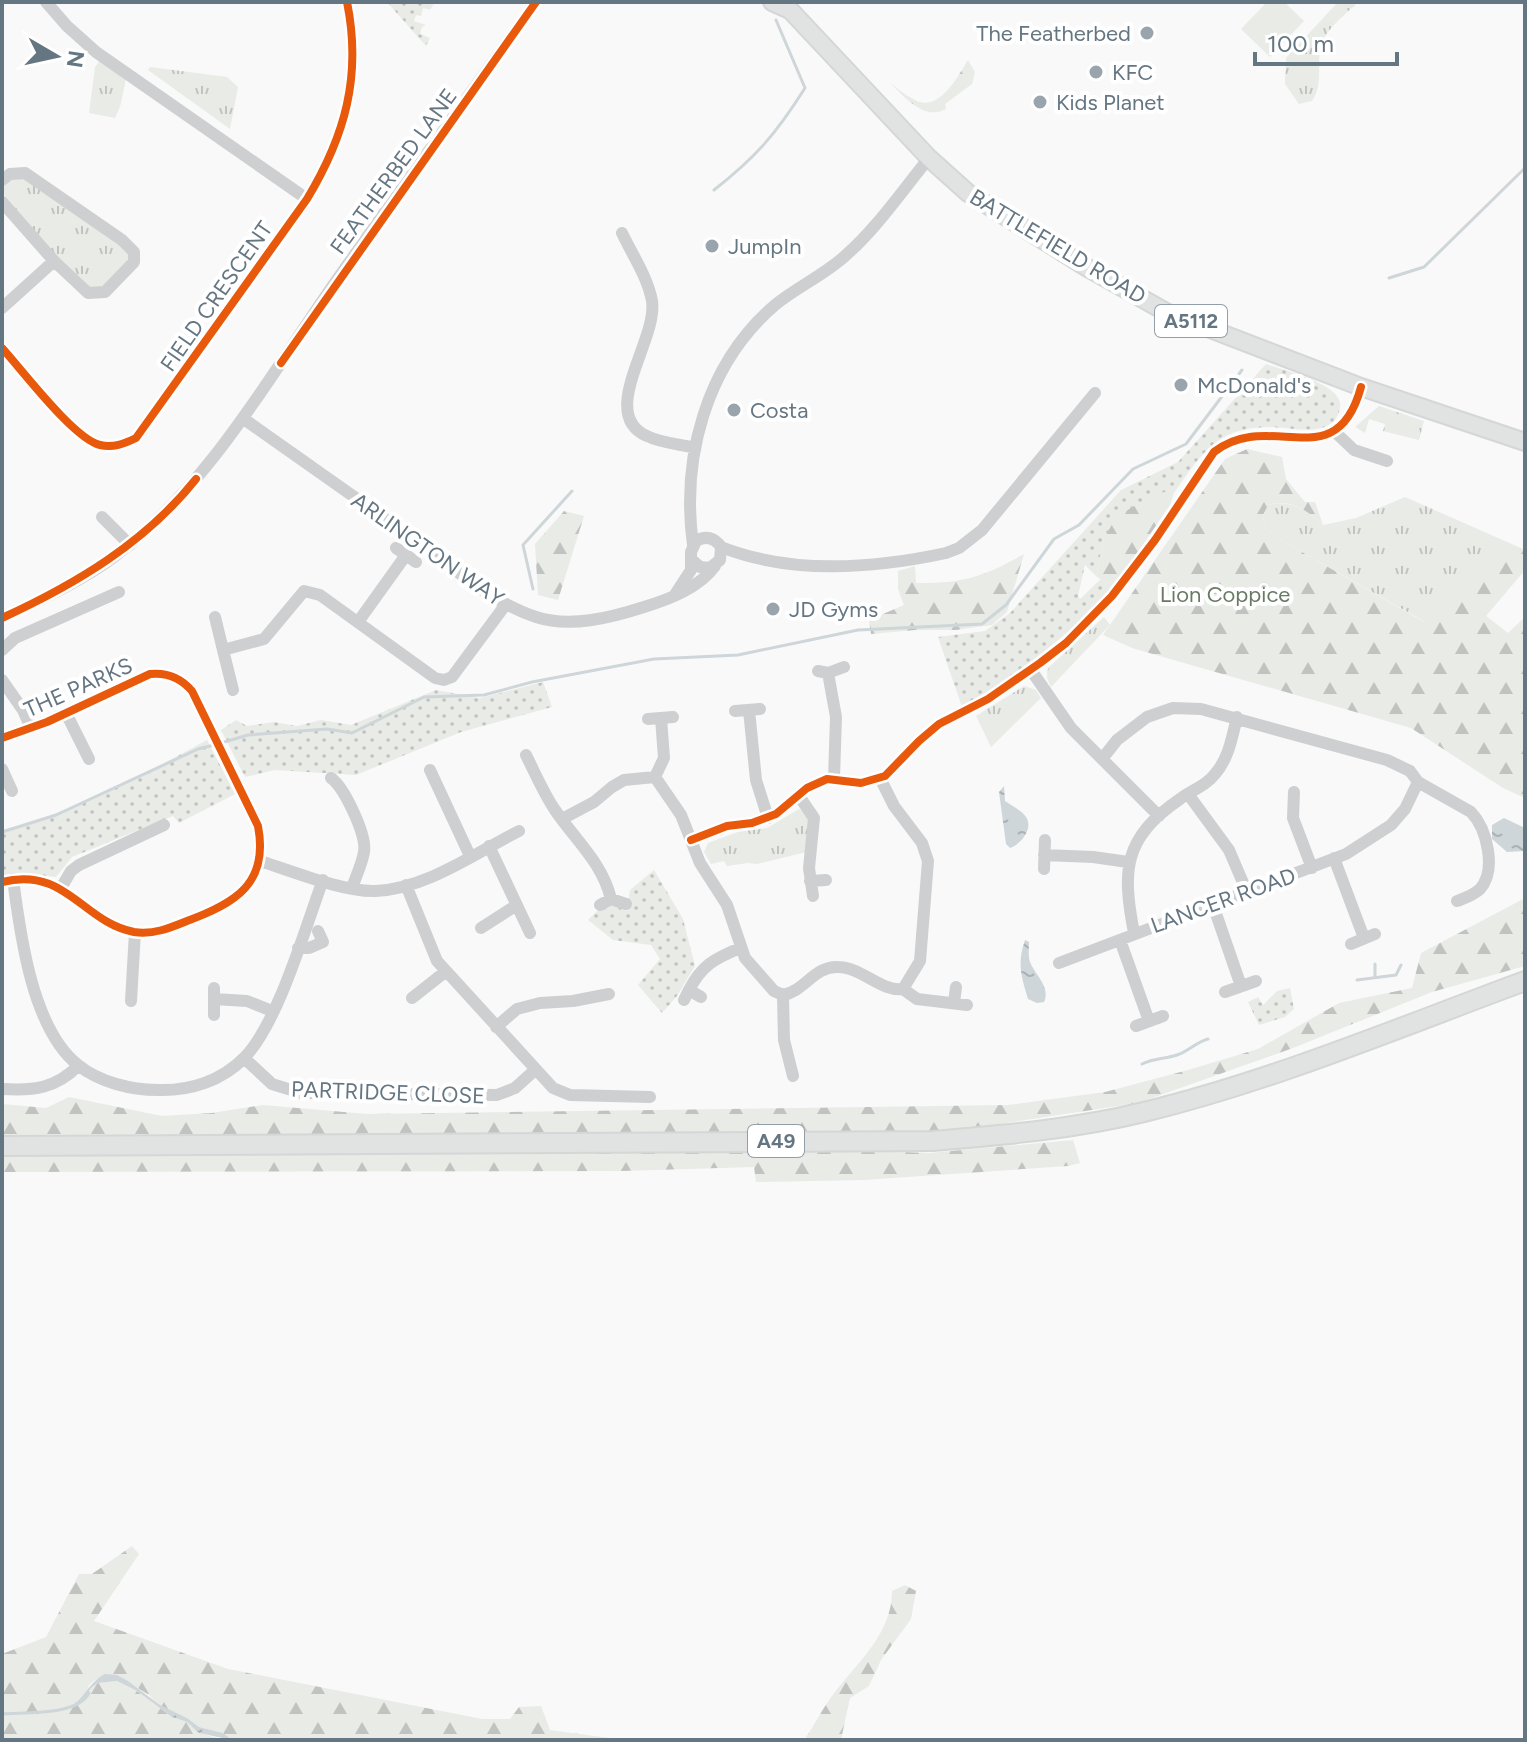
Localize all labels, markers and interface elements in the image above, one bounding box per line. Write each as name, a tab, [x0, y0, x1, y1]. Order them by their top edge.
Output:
north arrow	[16, 16, 96, 96]
scale bar	[1255, 16, 1397, 66]
place label: The Featherbed	[976, 20, 1131, 47]
marker: The Featherbed	[1138, 24, 1156, 42]
text: 100 m	[1267, 29, 1334, 58]
text: N	[61, 49, 90, 70]
place label: KFC	[1112, 59, 1153, 86]
marker: KFC	[1087, 63, 1105, 81]
street label: FEATHERBED LANE	[324, 83, 463, 260]
place label: Kids Planet	[1056, 89, 1165, 116]
marker: Kids Planet	[1031, 93, 1049, 111]
street label: BATTLEFIELD ROAD	[965, 183, 1151, 310]
street label: FIELD CRESCENT	[155, 216, 278, 377]
place label: JumpIn	[728, 233, 802, 260]
marker: JumpIn	[703, 237, 721, 255]
road number: A5112	[1155, 305, 1227, 337]
place label: McDonald's	[1197, 372, 1311, 399]
marker: McDonald's	[1172, 376, 1190, 394]
place label: Costa	[750, 397, 808, 424]
marker: Costa	[725, 401, 743, 419]
street label: ARLINGTON WAY	[346, 487, 510, 612]
park label: Lion Coppice	[1160, 581, 1290, 608]
place label: JD Gyms	[789, 596, 878, 623]
marker: JD Gyms	[764, 600, 782, 618]
street label: THE PARKS	[20, 652, 136, 723]
street label: LANCER ROAD	[1147, 862, 1299, 939]
street label: PARTRIDGE CLOSE	[291, 1076, 485, 1109]
road number: A49	[748, 1125, 804, 1157]

